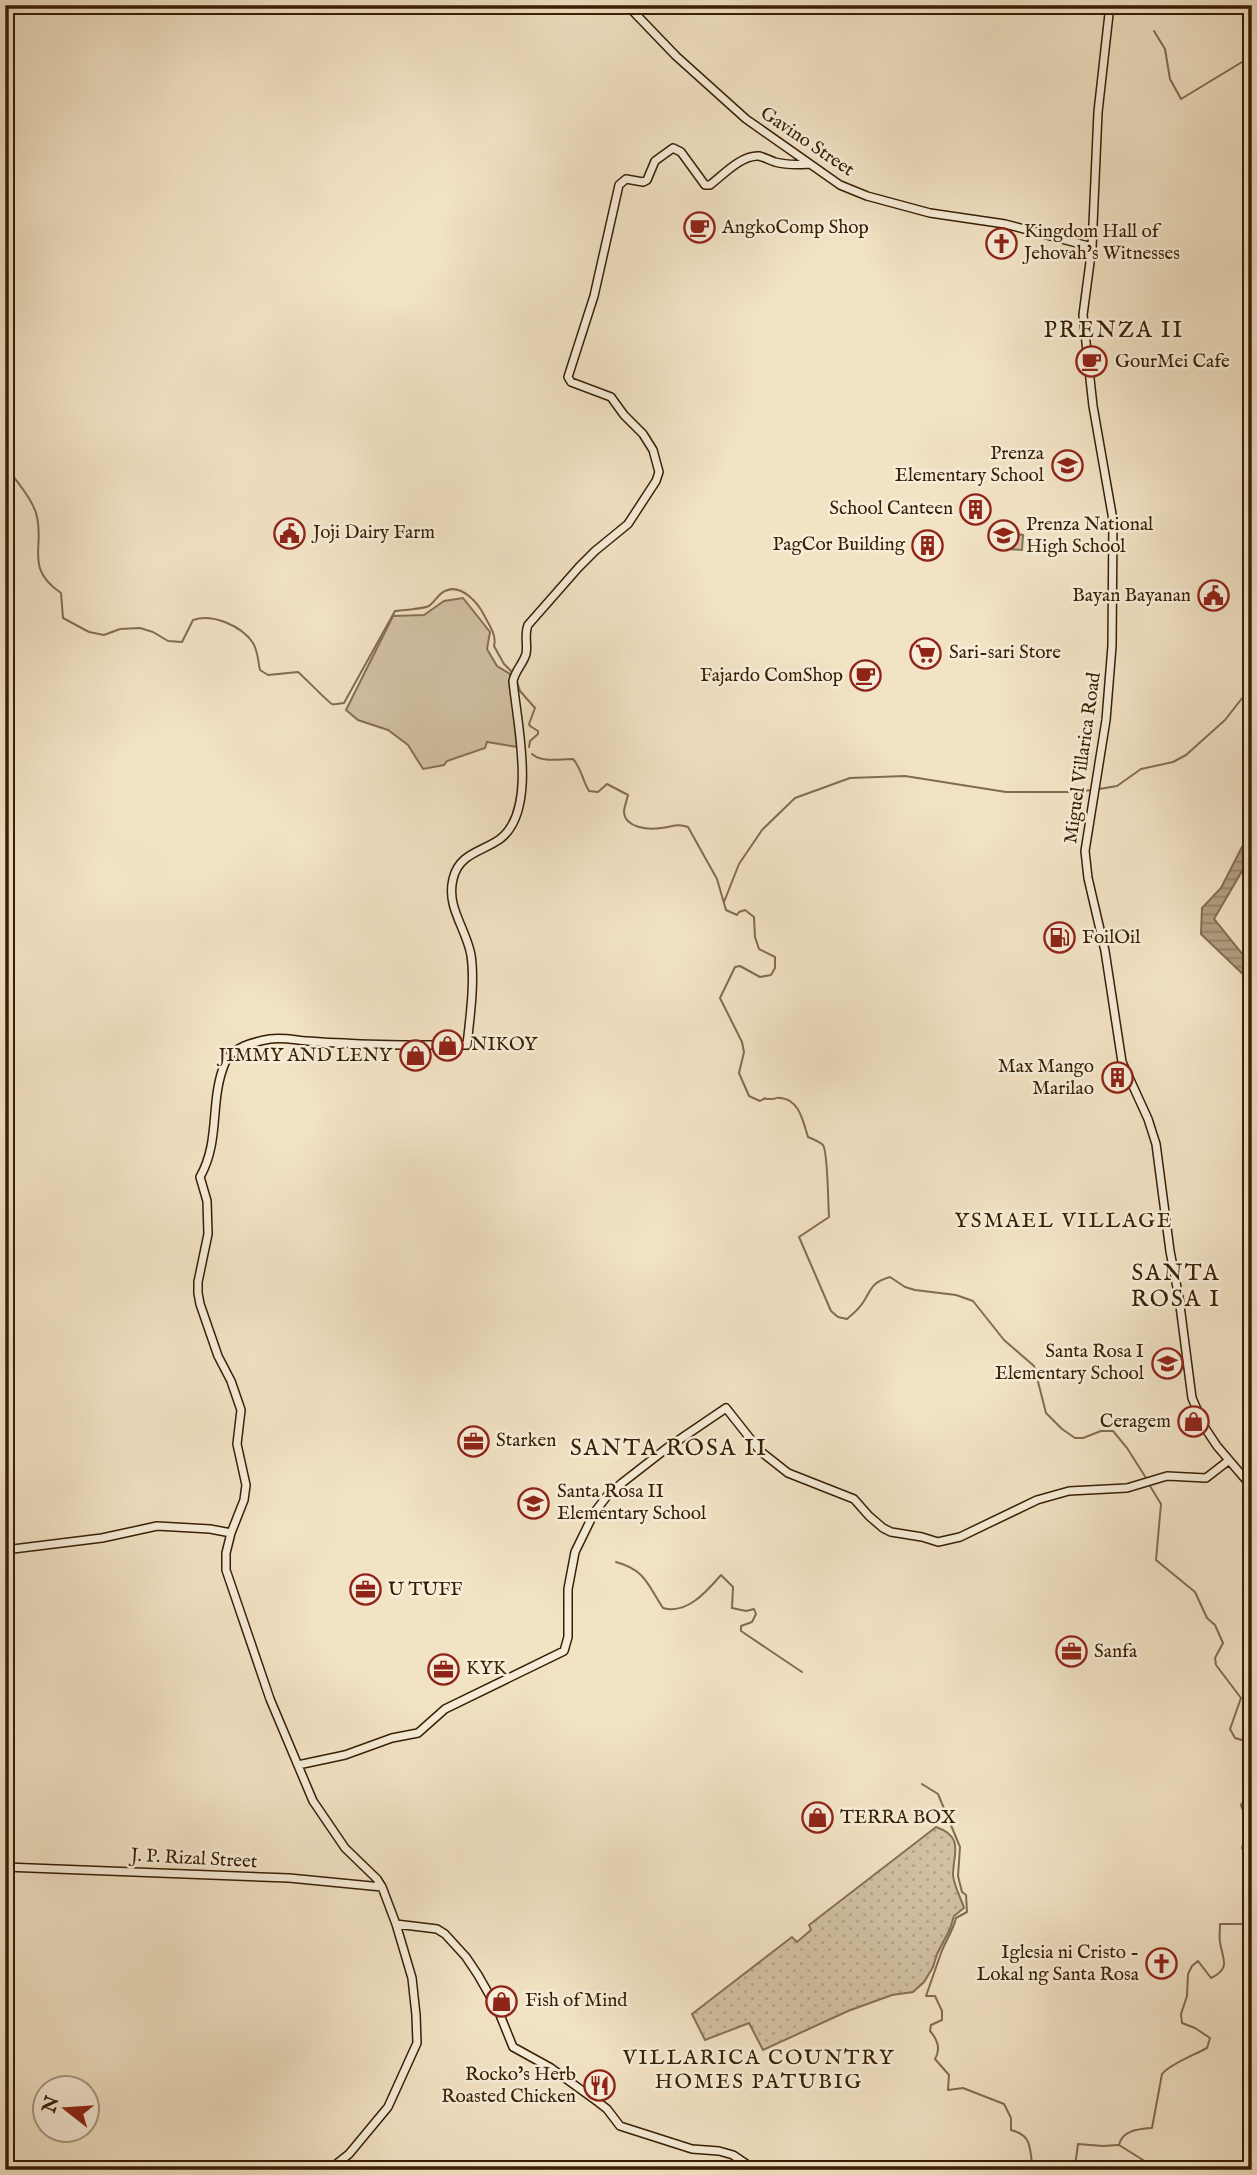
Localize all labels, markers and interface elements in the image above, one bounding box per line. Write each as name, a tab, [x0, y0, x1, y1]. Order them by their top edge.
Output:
street label: Gavino Street	[755, 102, 859, 183]
cafe icon: AngkoComp Shop	[682, 211, 716, 245]
place label: AngkoComp Shop	[721, 216, 869, 240]
place label: Kingdom Hall of Jehovah's Witnesses	[1022, 220, 1180, 266]
church icon: Kingdom Hall of Jehovah's Witnesses	[984, 226, 1018, 260]
district label: PRENZA II	[1043, 316, 1185, 345]
cafe icon: GourMei Cafe	[1075, 345, 1109, 379]
place label: GourMei Cafe	[1115, 350, 1230, 374]
place label: Prenza Elementary School	[895, 442, 1045, 488]
school or university icon: Prenza Elementary School	[1050, 448, 1084, 482]
building icon: School Canteen	[959, 492, 993, 526]
place label: School Canteen	[829, 497, 953, 521]
place label: Prenza National High School	[1026, 513, 1154, 559]
public building icon: Joji Dairy Farm	[273, 516, 307, 550]
school or university icon: Prenza National High School	[986, 519, 1020, 553]
place label: Joji Dairy Farm	[311, 521, 435, 545]
building icon: PagCor Building	[911, 528, 945, 562]
place label: PagCor Building	[772, 533, 906, 557]
public building icon: Bayan Bayanan	[1197, 579, 1231, 613]
place label: Bayan Bayanan	[1072, 584, 1191, 608]
supermarket icon: Sari-sari Store	[909, 636, 943, 670]
place label: Sari-sari Store	[949, 641, 1061, 665]
cafe icon: Fajardo ComShop	[849, 659, 883, 693]
place label: Fajardo ComShop	[700, 664, 843, 688]
street label: Miguel Villarica Road	[1059, 670, 1107, 845]
fuel station icon: FoilOil	[1042, 921, 1076, 955]
place label: FoilOil	[1082, 926, 1141, 950]
shop icon: NIKOY	[431, 1028, 465, 1062]
place label: NIKOY	[471, 1033, 538, 1057]
shop icon: JIMMY AND LENY	[398, 1039, 432, 1073]
place label: JIMMY AND LENY	[217, 1044, 393, 1068]
place label: Max Mango Marilao	[998, 1055, 1094, 1101]
building icon: Max Mango Marilao	[1100, 1061, 1134, 1095]
district label: YSMAEL VILLAGE	[955, 1208, 1173, 1235]
district label: SANTA ROSA I	[1131, 1259, 1221, 1314]
place label: Santa Rosa I Elementary School	[995, 1340, 1145, 1386]
school or university icon: Santa Rosa I Elementary School	[1150, 1346, 1184, 1380]
shop icon: Ceragem	[1177, 1405, 1211, 1439]
place label: Ceragem	[1100, 1410, 1171, 1434]
office icon: Starken	[456, 1424, 490, 1458]
place label: Starken	[496, 1429, 556, 1453]
district label: SANTA ROSA II	[570, 1434, 768, 1463]
place label: Santa Rosa II Elementary School	[557, 1480, 707, 1526]
school or university icon: Santa Rosa II Elementary School	[517, 1486, 551, 1520]
office icon: U TUFF	[348, 1573, 382, 1607]
place label: U TUFF	[388, 1578, 462, 1602]
office icon: Sanfa	[1054, 1635, 1088, 1669]
place label: Sanfa	[1094, 1640, 1138, 1664]
office icon: KYK	[426, 1652, 460, 1686]
place label: KYK	[466, 1657, 507, 1681]
shop icon: TERRA BOX	[800, 1801, 834, 1835]
place label: TERRA BOX	[840, 1806, 957, 1830]
street label: J. P. Rizal Street	[128, 1844, 258, 1874]
place label: Iglesia ni Cristo - Lokal ng Santa Rosa	[976, 1941, 1140, 1987]
church icon: Iglesia ni Cristo - Lokal ng Santa Rosa	[1145, 1947, 1179, 1981]
shop icon: Fish of Mind	[485, 1984, 519, 2018]
place label: Fish of Mind	[525, 1989, 628, 2013]
district label: VILLARICA COUNTRY HOMES PATUBIG	[622, 2045, 895, 2096]
place label: Rocko’s Herb Roasted Chicken	[441, 2063, 576, 2109]
restaurant icon: Rocko’s Herb Roasted Chicken	[582, 2069, 616, 2103]
north arrow	[32, 2074, 102, 2144]
text: N	[37, 2093, 66, 2117]

